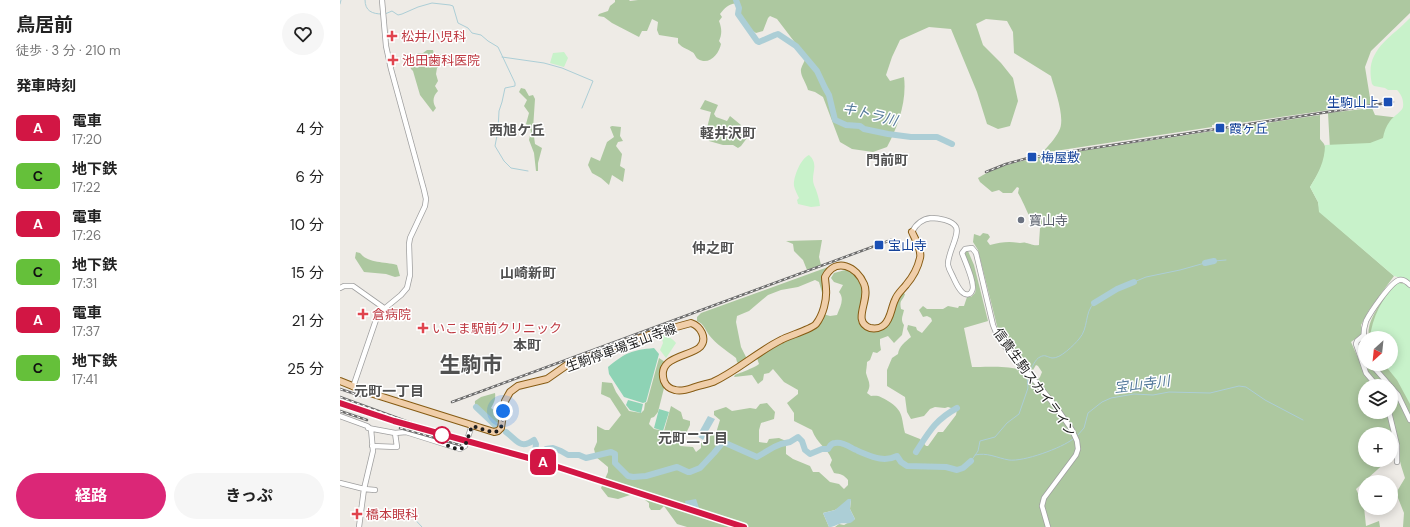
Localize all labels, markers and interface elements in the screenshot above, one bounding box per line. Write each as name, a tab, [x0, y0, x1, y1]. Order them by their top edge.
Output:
text: 鳥居前	[16, 12, 73, 37]
button: heart	[282, 13, 324, 55]
place label: 松井小児科	[401, 28, 466, 45]
marker: 松井小児科	[386, 30, 398, 42]
text: 徒歩 · 3 分 · 210 m	[16, 42, 121, 59]
place label: 池田歯科医院	[402, 52, 480, 69]
marker: 池田歯科医院	[387, 54, 399, 66]
text: 発車時刻	[16, 76, 76, 96]
place label: 生駒山上	[1327, 94, 1379, 111]
marker: 生駒山上	[1382, 96, 1394, 108]
water label: キトラ川	[841, 98, 901, 130]
text: 電車	[72, 111, 102, 131]
text: A	[33, 119, 43, 137]
text: 4 分	[296, 119, 324, 139]
place label: 霞ヶ丘	[1229, 120, 1268, 137]
district label: 西旭ケ丘	[489, 121, 545, 139]
marker: 霞ヶ丘	[1214, 122, 1226, 134]
district label: 軽井沢町	[700, 124, 756, 142]
text: 17:20	[72, 131, 102, 148]
place label: 梅屋敷	[1041, 149, 1080, 166]
district label: 門前町	[866, 151, 908, 169]
marker: 梅屋敷	[1026, 151, 1038, 163]
text: 地下鉄	[72, 159, 117, 179]
text: C	[33, 167, 43, 185]
text: 6 分	[296, 167, 324, 187]
text: 17:22	[72, 179, 101, 196]
text: 電車	[72, 207, 102, 227]
place label: 寶山寺	[1029, 212, 1068, 229]
text: A	[33, 215, 43, 233]
text: 10 分	[290, 215, 324, 235]
marker: 寶山寺	[1016, 215, 1026, 225]
text: 17:26	[72, 227, 101, 244]
place label: 宝山寺	[888, 237, 927, 254]
district label: 仲之町	[692, 239, 734, 257]
marker: 宝山寺	[873, 239, 885, 251]
text: 地下鉄	[72, 255, 117, 275]
text: C	[33, 263, 43, 281]
text: 15 分	[291, 263, 324, 283]
district label: 山崎新町	[500, 264, 556, 282]
text: 17:31	[72, 275, 97, 292]
text: 電車	[72, 303, 102, 323]
place label: 倉病院	[372, 306, 411, 323]
marker: 倉病院	[357, 308, 369, 320]
text: A	[33, 311, 43, 329]
text: 21 分	[292, 311, 324, 331]
street label: 生駒停車場宝山寺線	[563, 319, 679, 375]
place label: いこま駅前クリニック	[432, 320, 562, 337]
marker: いこま駅前クリニック	[417, 322, 429, 334]
text: 17:37	[72, 323, 100, 340]
street label: 信貴生駒スカイライン	[990, 325, 1080, 440]
north arrow	[1358, 331, 1398, 371]
map controls	[1358, 331, 1398, 515]
district label: 本町	[513, 336, 541, 354]
text: 地下鉄	[72, 351, 117, 371]
district label: 生駒市	[440, 351, 503, 379]
text: C	[33, 359, 43, 377]
text: 25 分	[287, 359, 324, 379]
text: 17:41	[72, 371, 98, 388]
water label: 宝山寺川	[1113, 371, 1173, 396]
button: layers	[1358, 379, 1398, 419]
district label: 元町一丁目	[354, 382, 424, 400]
your location	[493, 401, 513, 421]
unlabelled marker	[433, 426, 451, 444]
button: +	[1358, 427, 1398, 467]
district label: 元町二丁目	[658, 429, 728, 447]
line badge: A	[530, 449, 556, 475]
text: A	[538, 453, 548, 471]
button: 経路	[16, 473, 166, 519]
button: きっぷ	[174, 473, 324, 519]
button: −	[1358, 475, 1398, 515]
place label: 橋本眼科	[366, 506, 418, 523]
marker: 橋本眼科	[351, 508, 363, 520]

